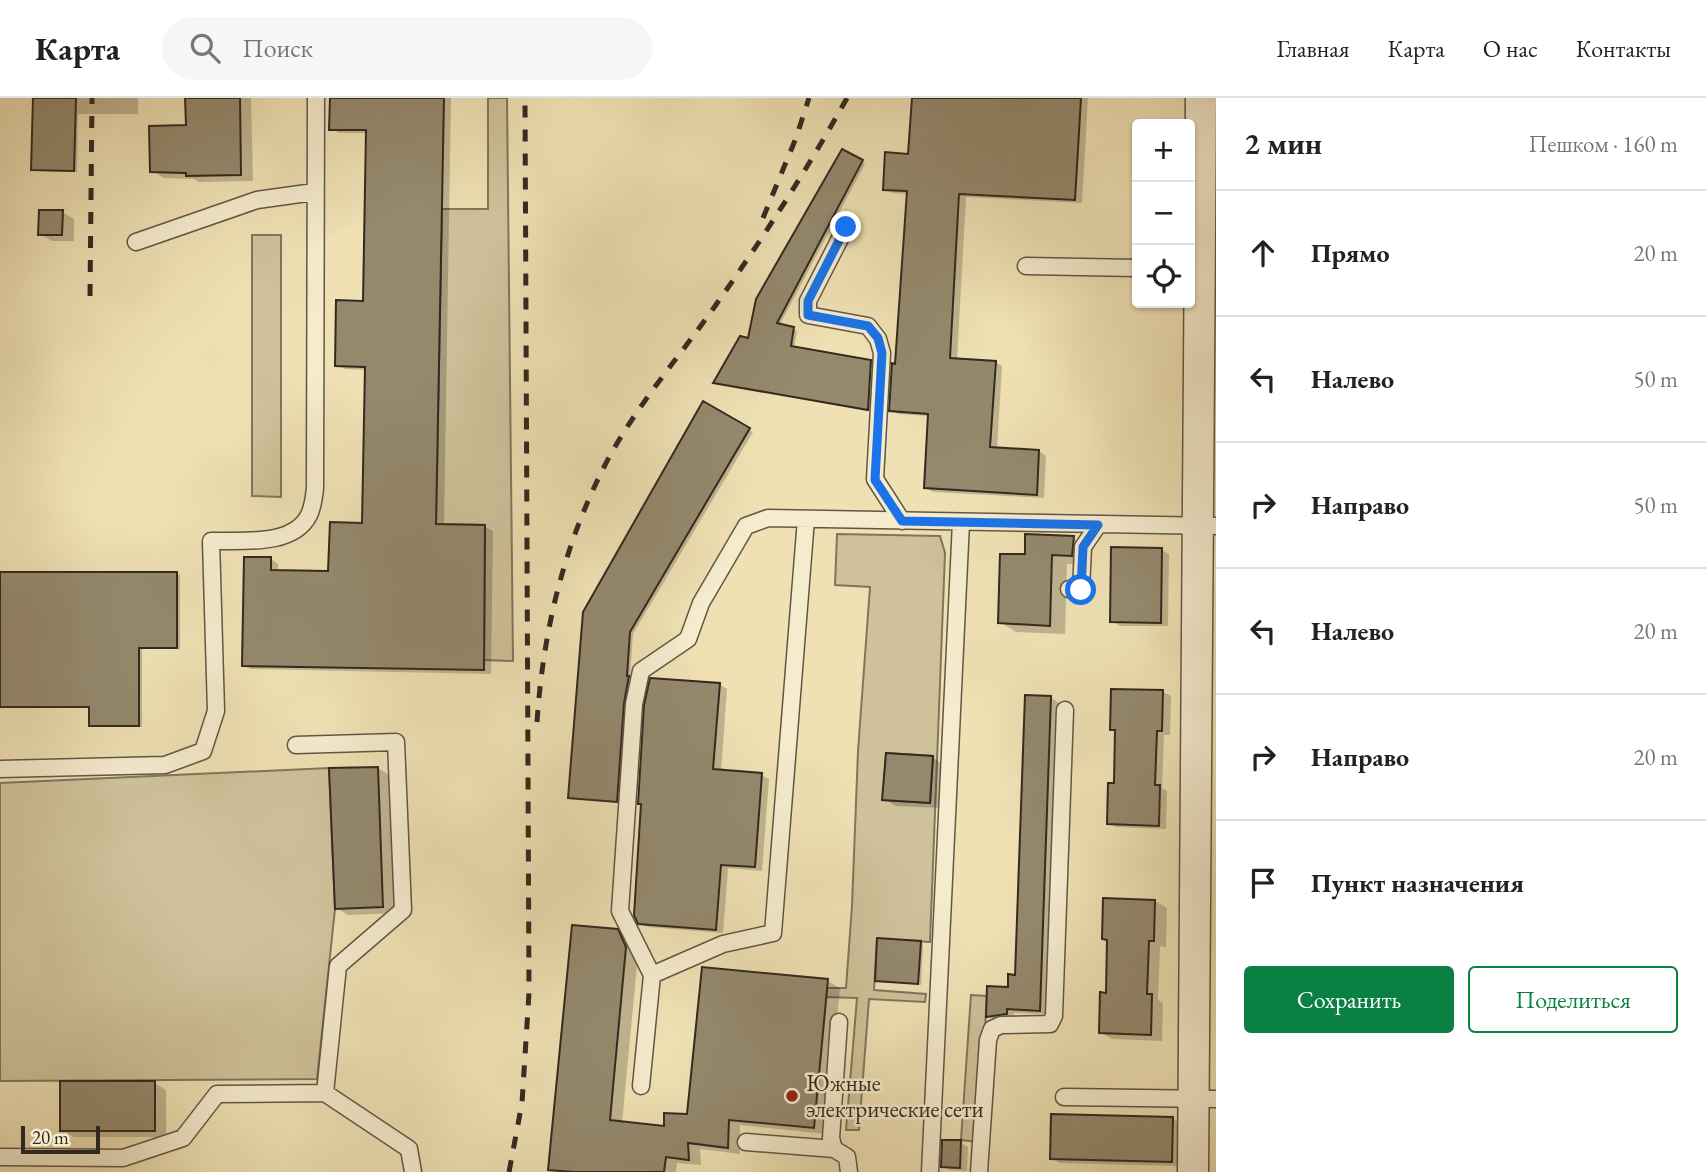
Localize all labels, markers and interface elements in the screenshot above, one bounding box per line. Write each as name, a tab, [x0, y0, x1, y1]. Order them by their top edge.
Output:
search box	[162, 17, 652, 80]
text: Карта	[35, 27, 120, 70]
icon: search	[186, 29, 224, 67]
text: Поиск	[242, 31, 313, 65]
text: Главная	[1276, 33, 1350, 64]
text: Карта	[1388, 33, 1445, 64]
text: О нас	[1483, 33, 1538, 64]
text: Контакты	[1576, 33, 1671, 64]
map controls	[1132, 119, 1195, 308]
button: +	[1132, 119, 1195, 182]
text: 2 мин	[1244, 124, 1322, 163]
text: Пешком · 160 m	[1529, 129, 1678, 159]
button: −	[1132, 182, 1195, 245]
route end	[830, 211, 861, 242]
icon: ahead	[1244, 234, 1282, 272]
text: Прямо	[1311, 236, 1390, 270]
text: 20 m	[1633, 238, 1678, 268]
button: locate	[1132, 245, 1195, 308]
icon: left	[1244, 360, 1282, 398]
text: Налево	[1311, 362, 1394, 396]
text: 50 m	[1633, 364, 1678, 394]
icon: right	[1244, 486, 1282, 524]
text: Направо	[1311, 488, 1409, 522]
text: 50 m	[1633, 490, 1678, 520]
route start	[1065, 574, 1096, 605]
icon: left	[1244, 612, 1282, 650]
text: Налево	[1311, 614, 1394, 648]
text: 20 m	[1633, 616, 1678, 646]
icon: right	[1244, 738, 1282, 776]
text: Направо	[1311, 740, 1409, 774]
text: 20 m	[1633, 742, 1678, 772]
icon: arrive	[1244, 864, 1282, 902]
text: Пункт назначения	[1311, 866, 1524, 900]
button: Сохранить	[1244, 966, 1454, 1033]
button: Поделиться	[1468, 966, 1678, 1033]
place label: Южные электрические сети	[806, 1068, 984, 1124]
marker: Южные электрические сети	[784, 1088, 800, 1104]
scale bar	[21, 1123, 100, 1155]
text: 20 m	[32, 1125, 69, 1150]

